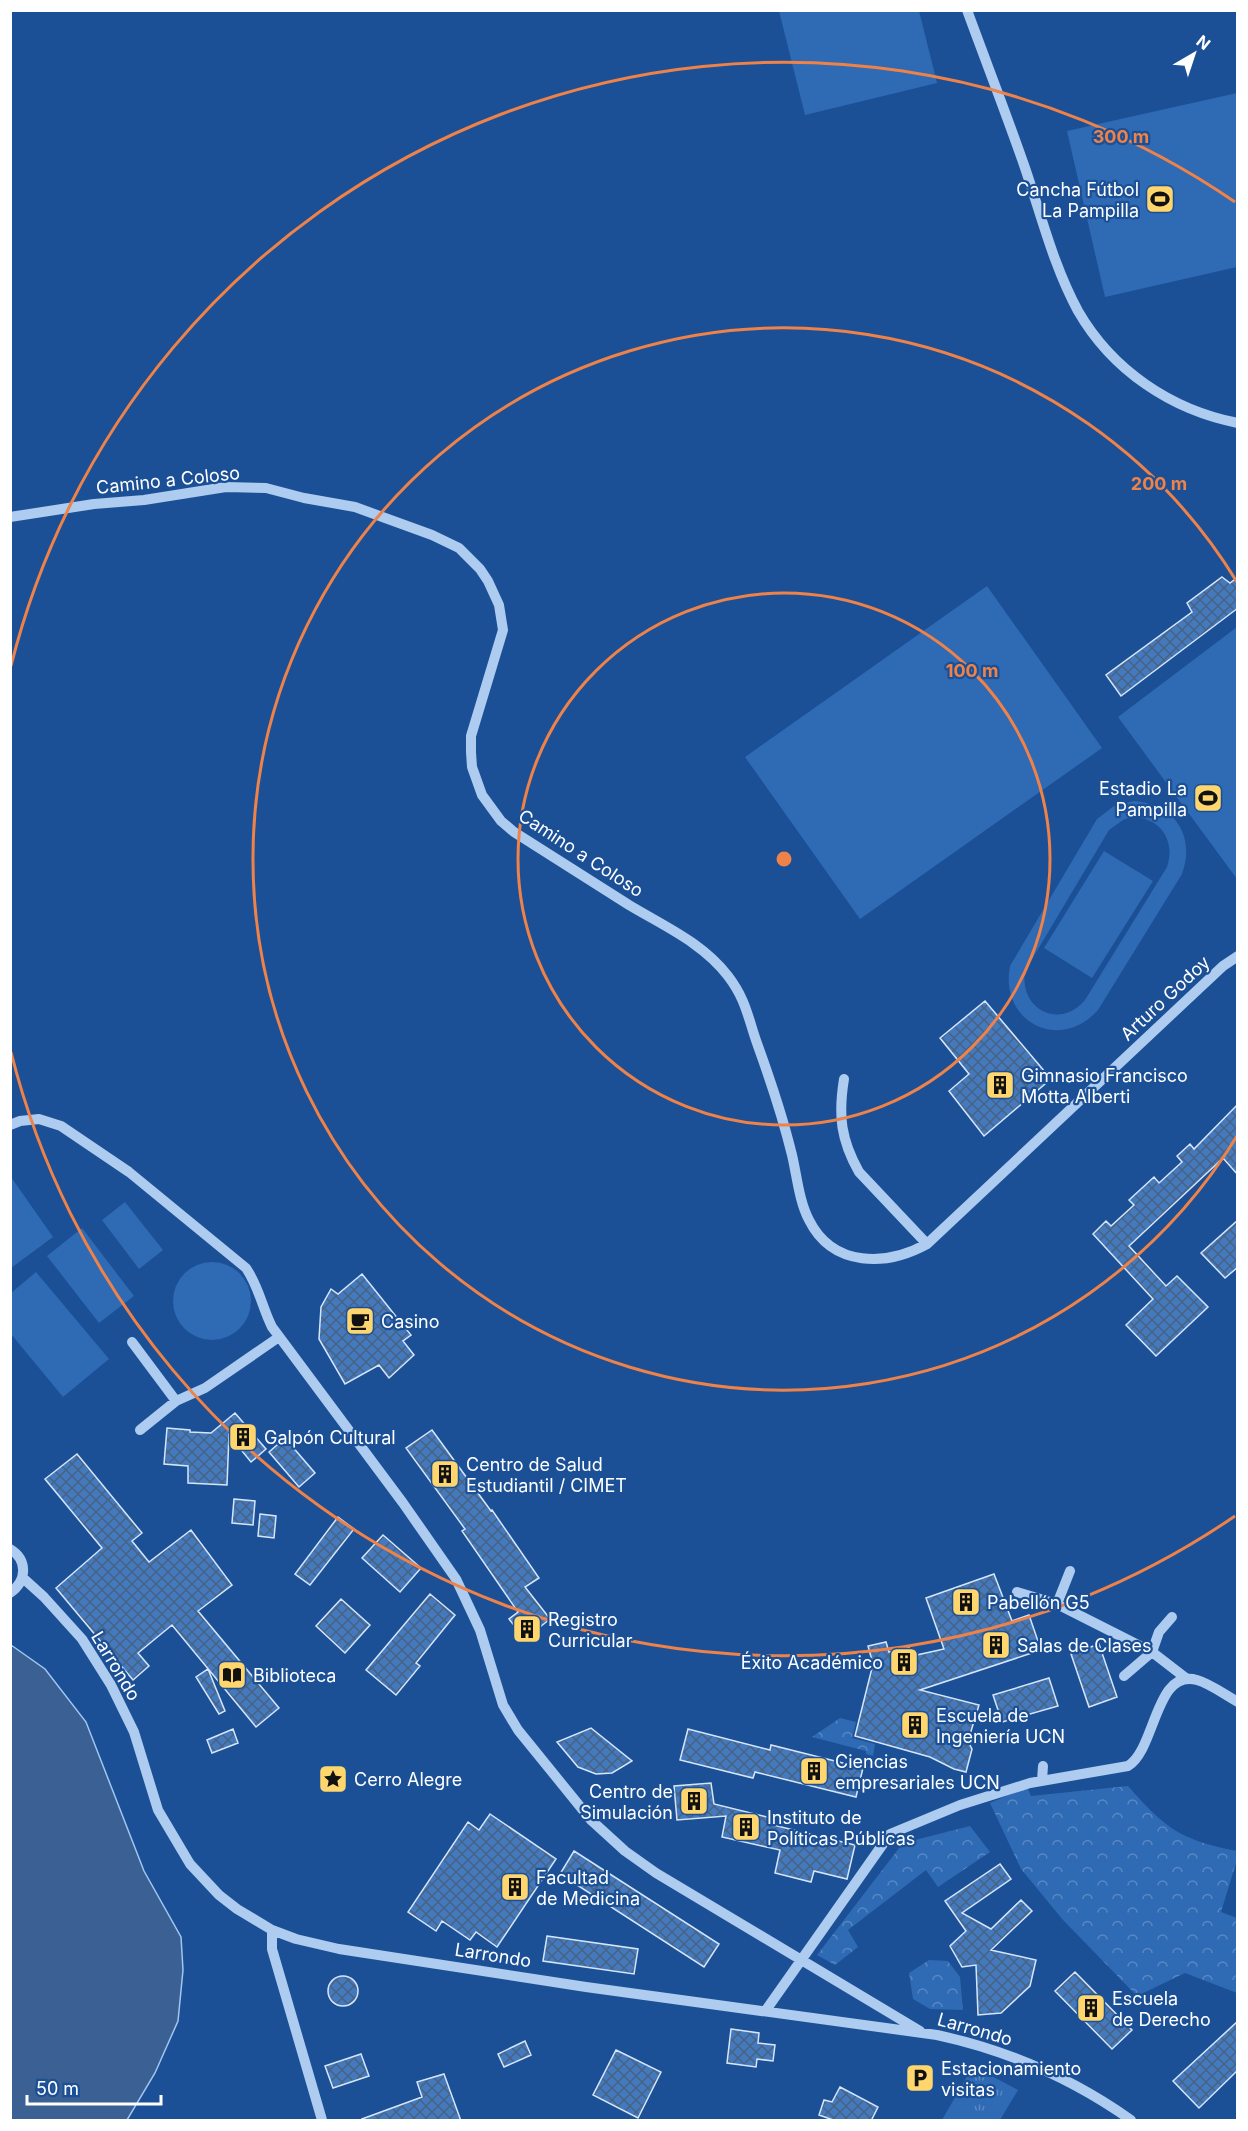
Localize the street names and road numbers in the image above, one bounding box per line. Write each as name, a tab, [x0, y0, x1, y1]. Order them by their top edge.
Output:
street label: Camino a Coloso	[95, 462, 241, 498]
street label: Camino a Coloso	[515, 805, 647, 901]
street label: Arturo Godoy	[1116, 951, 1214, 1045]
street label: Larrondo	[87, 1628, 145, 1704]
street label: Larrondo	[453, 1939, 533, 1971]
street label: Larrondo	[935, 2008, 1015, 2050]

